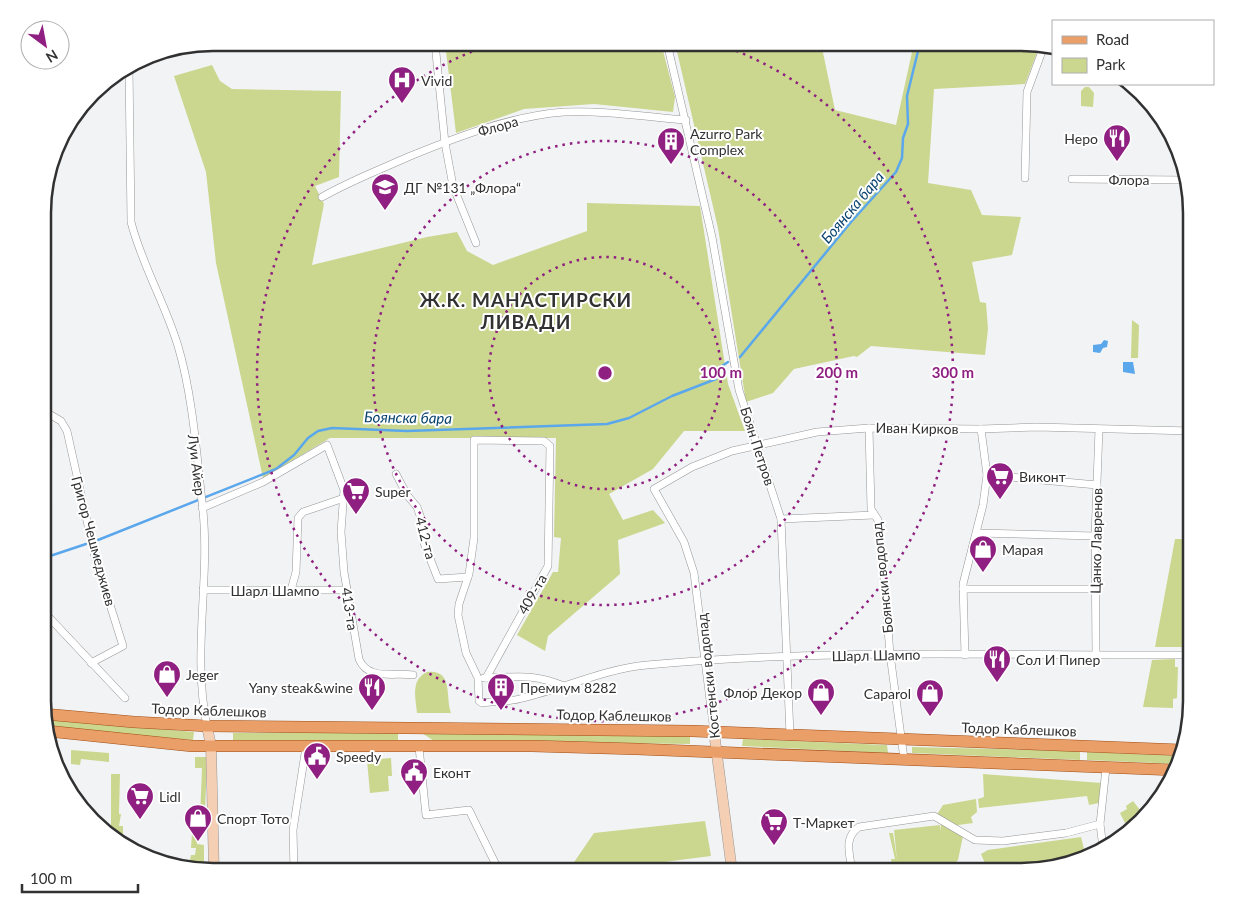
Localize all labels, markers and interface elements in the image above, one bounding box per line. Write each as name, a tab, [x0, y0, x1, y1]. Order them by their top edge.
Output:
north arrow	[20, 20, 70, 70]
legend	[1052, 20, 1214, 85]
text: Road	[1096, 30, 1129, 48]
text: N	[43, 46, 61, 67]
text: Park	[1096, 55, 1126, 73]
hospital icon: Vivid	[387, 65, 417, 104]
place label: Vivid	[421, 72, 452, 89]
street label: Флора	[476, 112, 520, 140]
restaurant icon: Неро	[1102, 123, 1132, 162]
place label: Azurro Park Complex	[690, 125, 763, 158]
building icon: Azurro Park Complex	[656, 126, 686, 165]
place label: Неро	[1064, 130, 1098, 147]
water label: Боянска бара	[817, 167, 887, 246]
street label: Флора	[1108, 171, 1150, 188]
school or university icon: ДГ №131 „Флора“	[370, 172, 400, 211]
place label: ДГ №131 „Флора“	[404, 179, 521, 196]
district label: Ж.К. МАНАСТИРСКИ ЛИВАДИ	[420, 288, 632, 333]
text: 100 m	[700, 363, 742, 381]
text: 200 m	[816, 363, 858, 381]
text: 300 m	[932, 363, 974, 381]
centre of rings	[596, 364, 614, 382]
street label: Боян Петров	[737, 404, 779, 488]
water label: Боянска бара	[364, 407, 452, 427]
street label: Иван Кирков	[875, 419, 959, 437]
street label: Луи Айер	[185, 432, 209, 497]
supermarket icon: Виконт	[985, 461, 1015, 500]
place label: Виконт	[1019, 468, 1066, 485]
street label: Григор Чешмеджиев	[68, 474, 120, 608]
supermarket icon: Super	[341, 476, 371, 515]
place label: Super	[375, 483, 411, 500]
street label: Цанко Лавренов	[1087, 488, 1105, 594]
street label: 412-та	[412, 515, 440, 561]
street label: Боянски водопад	[868, 521, 896, 634]
shop icon: Марая	[968, 534, 998, 573]
place label: Марая	[1002, 541, 1043, 558]
street label: 409-та	[514, 571, 550, 617]
street label: Шарл Шампо	[231, 582, 319, 599]
street label: 413-та	[338, 586, 362, 632]
street label: Костенски водопад	[693, 612, 723, 739]
restaurant icon: Сол И Пипер	[982, 644, 1012, 683]
street label: Шарл Шампо	[831, 646, 921, 664]
place label: Сол И Пипер	[1016, 651, 1101, 668]
shop icon: Jeger	[152, 659, 182, 698]
place label: Jeger	[186, 666, 219, 683]
restaurant icon: Yany steak&wine	[357, 672, 387, 711]
building icon: Премиум 8282	[486, 672, 516, 711]
shop icon: Флор Декор	[806, 677, 836, 716]
shop icon: Caparol	[915, 678, 945, 717]
place label: Yany steak&wine	[249, 679, 353, 696]
place label: Премиум 8282	[520, 679, 617, 696]
place label: Флор Декор	[724, 684, 802, 701]
place label: Caparol	[864, 685, 911, 702]
street label: Тодор Каблешков	[151, 699, 267, 721]
street label: Тодор Каблешков	[556, 705, 672, 725]
street label: Тодор Каблешков	[961, 718, 1077, 740]
public building icon: Speedy	[302, 741, 332, 780]
place label: Speedy	[336, 748, 382, 765]
public building icon: Еконт	[399, 757, 429, 796]
place label: Еконт	[433, 764, 471, 781]
supermarket icon: Lidl	[125, 781, 155, 820]
place label: Lidl	[159, 788, 181, 805]
shop icon: Спорт Тото	[183, 803, 213, 842]
supermarket icon: Т-Маркет	[759, 807, 789, 846]
place label: Спорт Тото	[217, 810, 289, 827]
place label: Т-Маркет	[793, 814, 855, 831]
scale bar	[22, 862, 139, 894]
text: 100 m	[30, 869, 72, 887]

